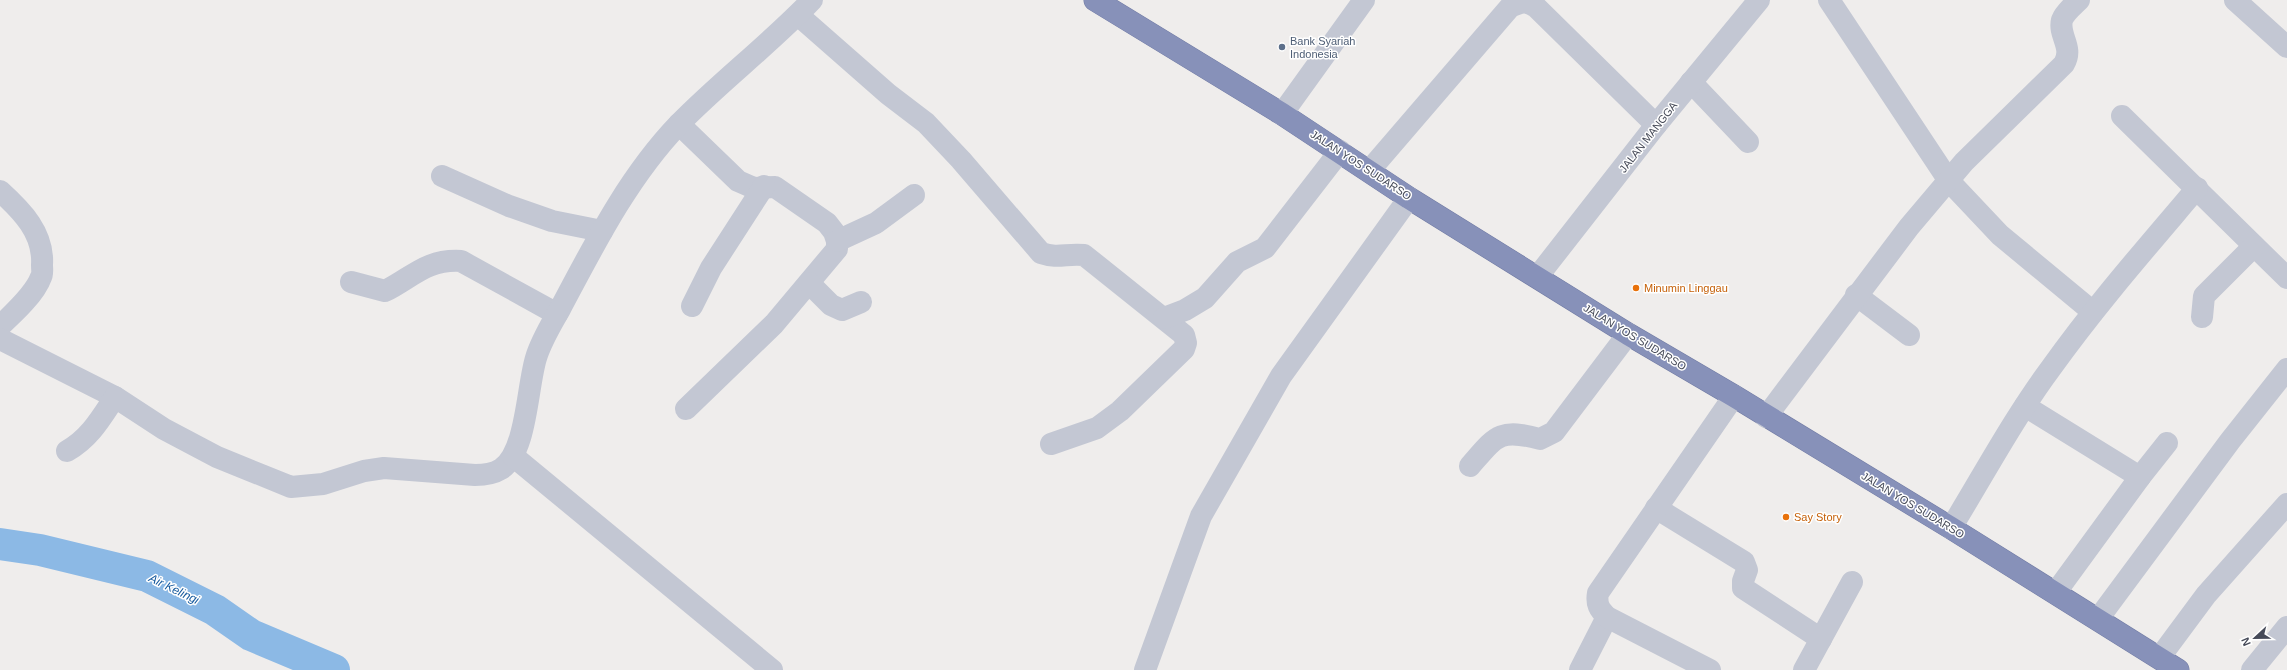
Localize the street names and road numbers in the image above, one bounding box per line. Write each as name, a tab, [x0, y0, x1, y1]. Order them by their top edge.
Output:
street label: JALAN MANGGA	[1617, 99, 1680, 175]
street label: JALAN YOS SUDARSO	[1308, 128, 1414, 202]
street label: JALAN YOS SUDARSO	[1581, 302, 1689, 373]
street label: JALAN YOS SUDARSO	[1859, 470, 1967, 541]

